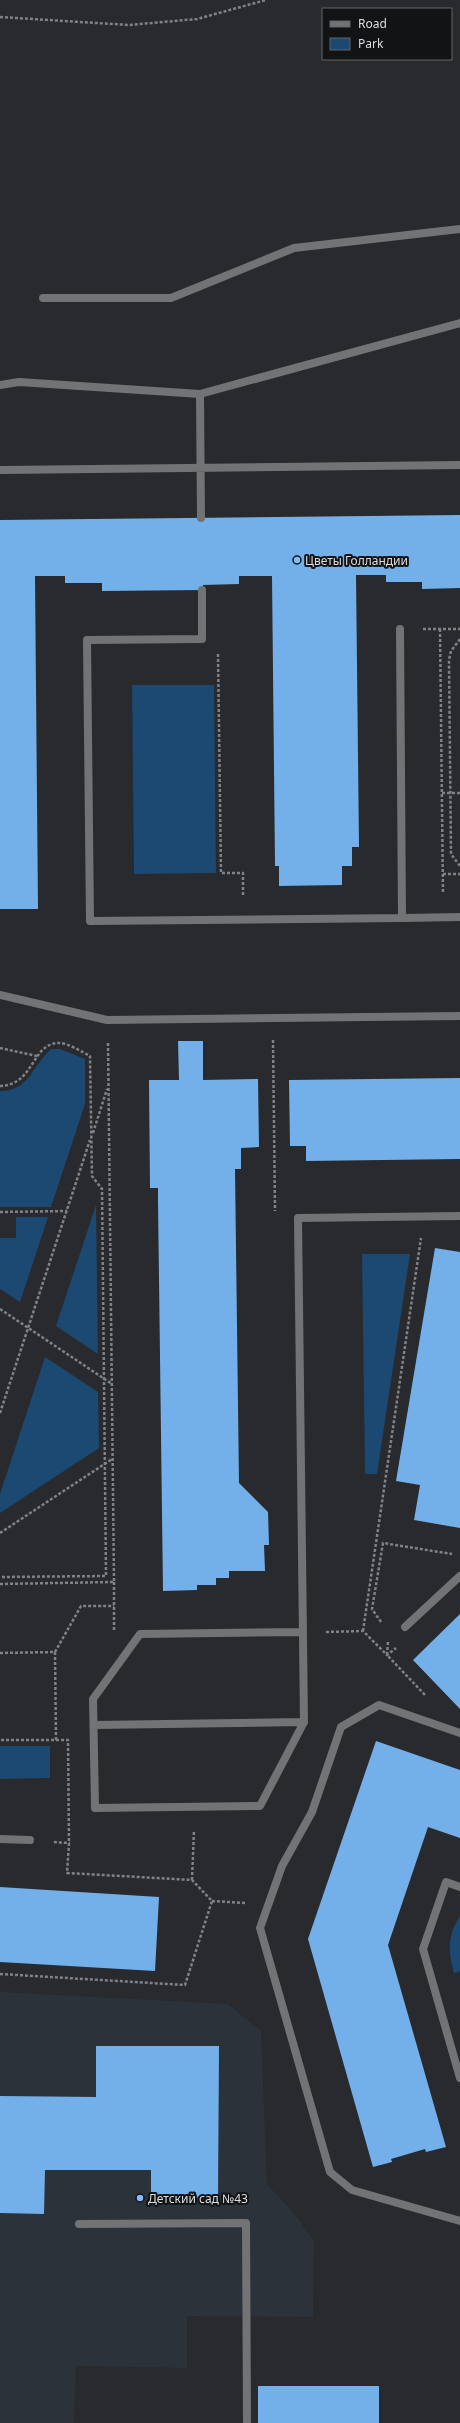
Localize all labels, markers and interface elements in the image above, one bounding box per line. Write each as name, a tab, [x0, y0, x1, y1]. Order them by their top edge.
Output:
legend	[322, 8, 452, 60]
text: Road	[358, 15, 387, 32]
text: Park	[358, 35, 384, 52]
place label: Цветы Голландии	[305, 552, 408, 569]
marker: Цветы Голландии	[292, 555, 302, 565]
place label: Детский сад №43	[148, 2190, 248, 2207]
marker: Детский сад №43	[135, 2193, 145, 2203]

